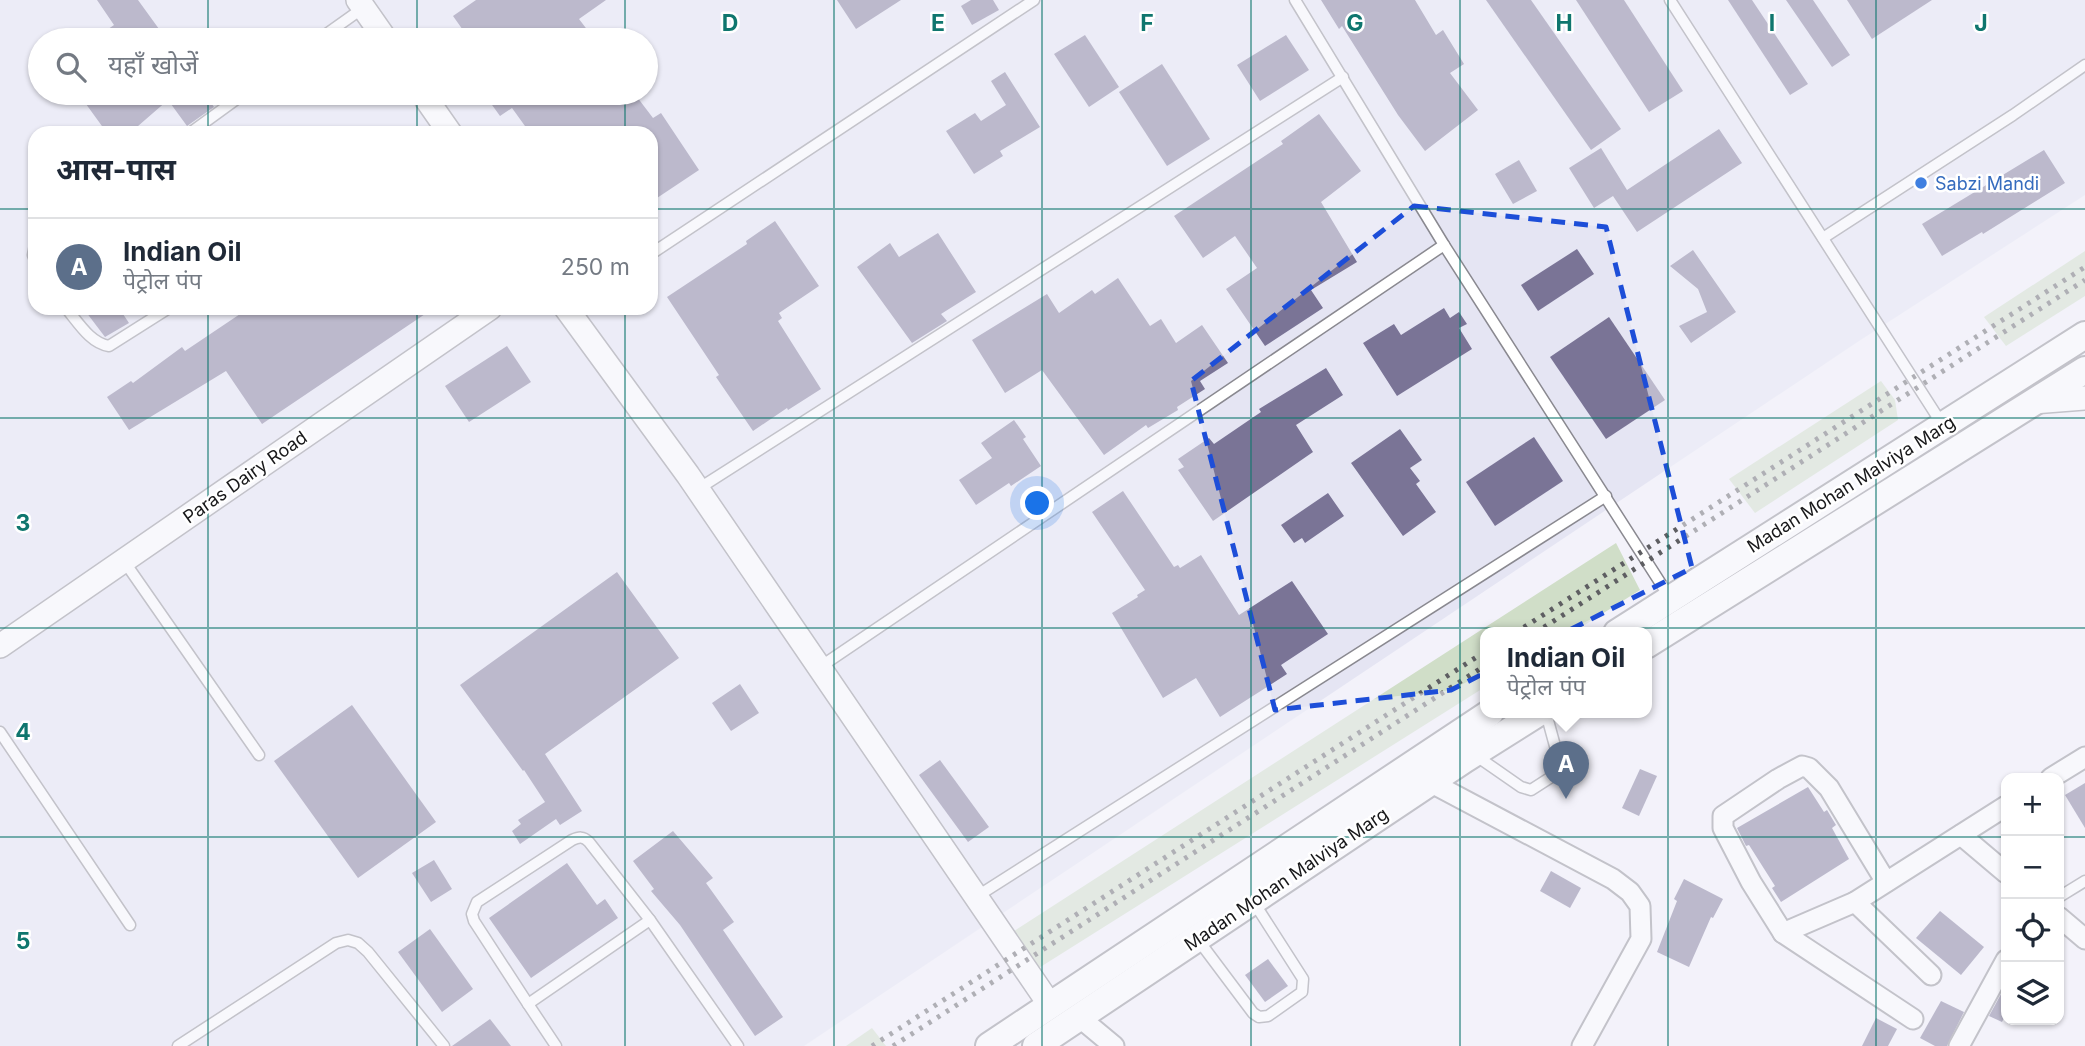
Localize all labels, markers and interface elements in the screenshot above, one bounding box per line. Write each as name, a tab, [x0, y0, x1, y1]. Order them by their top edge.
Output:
text: D	[722, 9, 738, 37]
text: E	[931, 9, 945, 37]
text: F	[1140, 9, 1154, 37]
text: G	[1346, 9, 1364, 37]
text: H	[1555, 9, 1573, 37]
text: I	[1769, 9, 1775, 37]
text: J	[1974, 9, 1988, 37]
search box	[28, 28, 658, 105]
icon: search	[52, 48, 90, 86]
text: यहाँ खोजें	[108, 49, 198, 80]
text: आस-पास	[56, 151, 176, 187]
place label: Sabzi Mandi	[1935, 173, 2039, 194]
marker: Sabzi Mandi	[1913, 175, 1929, 191]
text: Indian Oil	[123, 236, 242, 267]
text: A	[70, 253, 88, 281]
text: 250 m	[561, 253, 630, 281]
text: पेट्रोल पंप	[123, 267, 202, 295]
street label: Madan Mohan Malviya Marg	[1743, 411, 1959, 557]
street label: Paras Dairy Road	[179, 426, 311, 528]
your location	[1020, 486, 1054, 520]
text: 3	[16, 509, 30, 537]
popup	[1480, 627, 1652, 718]
text: Indian Oil	[1507, 642, 1625, 673]
text: पेट्रोल पंप	[1507, 673, 1586, 701]
text: 4	[15, 718, 31, 746]
pin: A	[1543, 741, 1589, 799]
map controls	[2001, 773, 2064, 1025]
button: +	[2001, 773, 2064, 836]
street label: Madan Mohan Malviya Marg	[1180, 803, 1392, 955]
button: −	[2001, 836, 2064, 899]
button: locate	[2001, 899, 2064, 962]
text: 5	[16, 927, 30, 955]
button: layers	[2001, 962, 2064, 1025]

